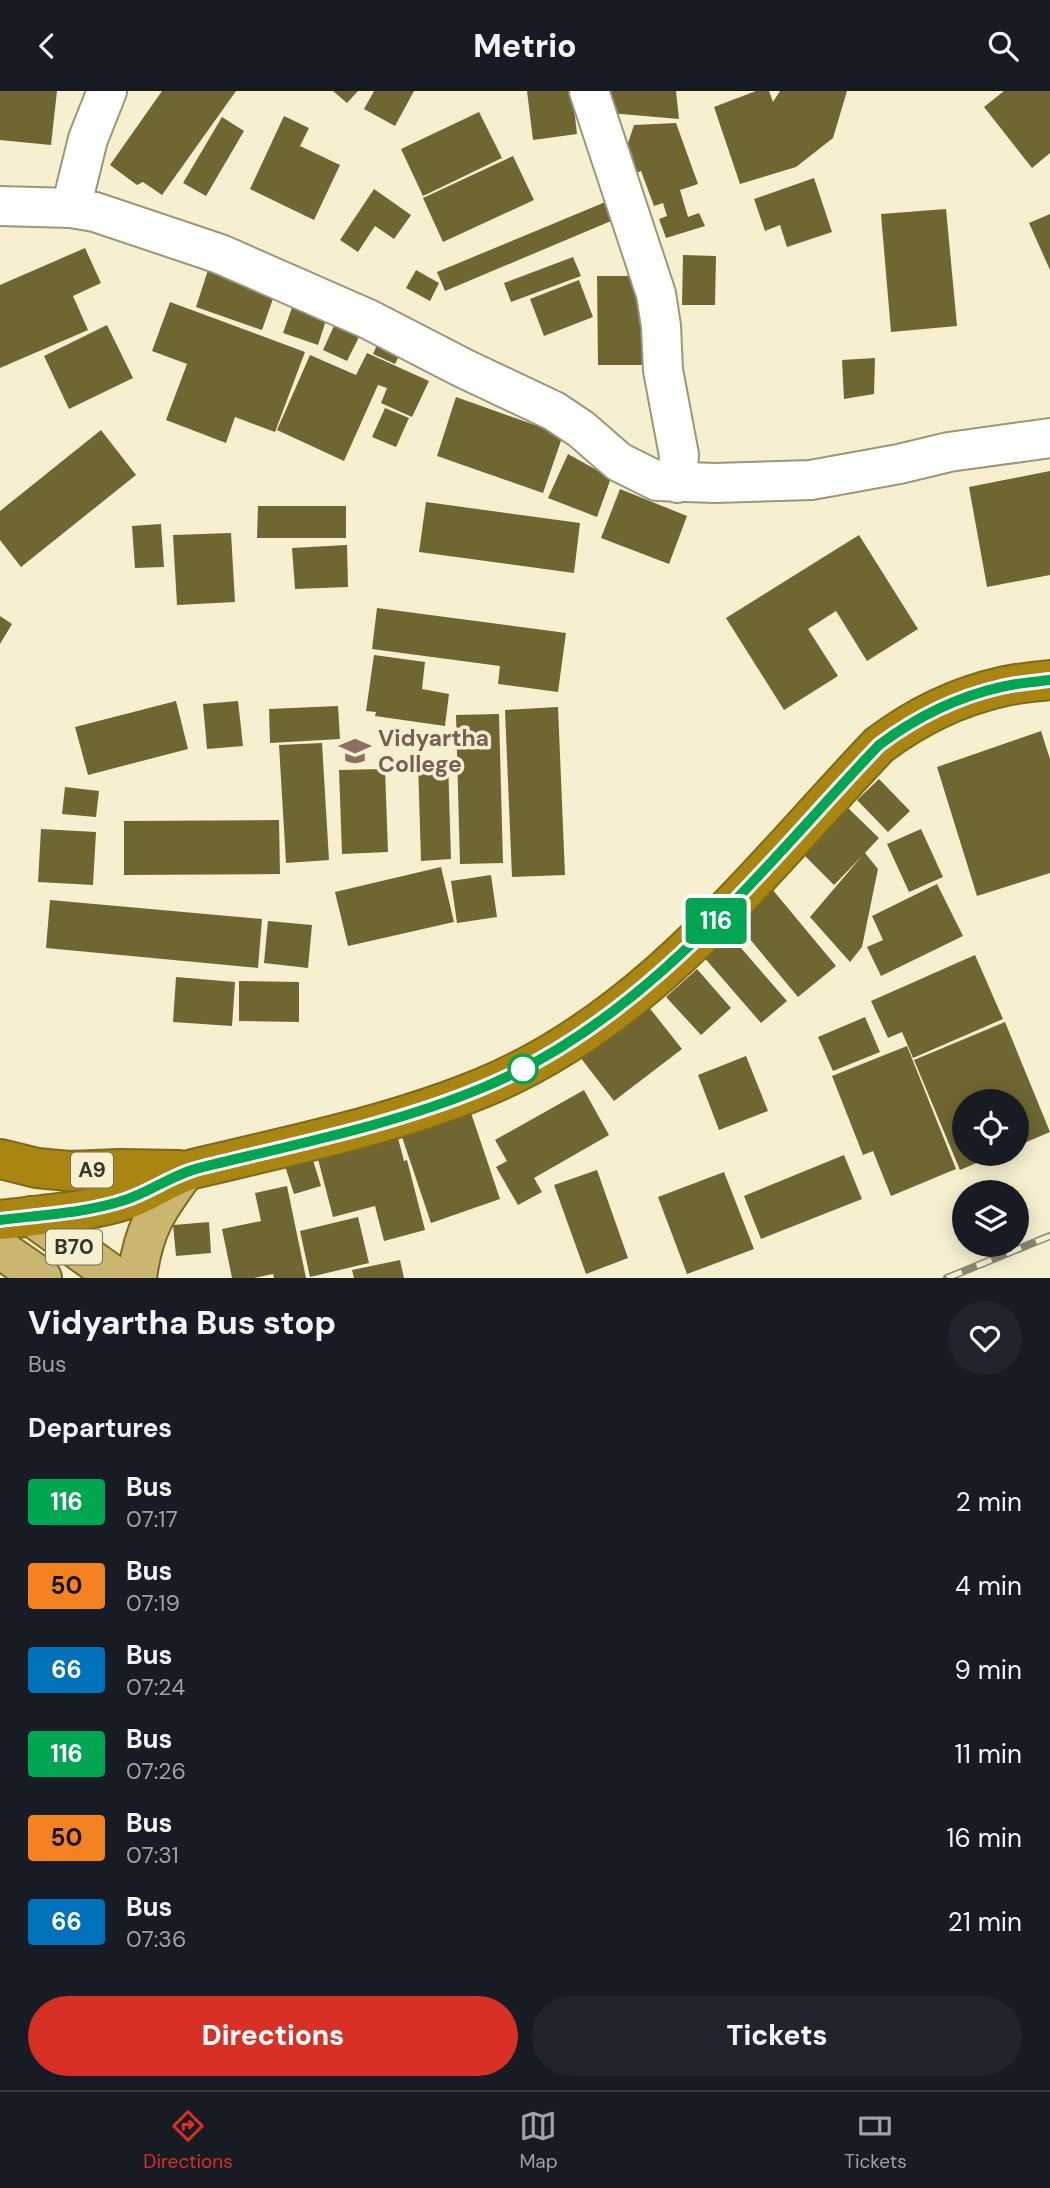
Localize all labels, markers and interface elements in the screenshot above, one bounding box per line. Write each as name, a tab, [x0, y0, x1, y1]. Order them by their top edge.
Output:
text: Metrio	[473, 25, 577, 67]
icon: back	[28, 27, 66, 65]
icon: search	[984, 27, 1022, 65]
place label: Vidyartha College	[378, 723, 489, 779]
school or university icon: Vidyartha College	[338, 734, 372, 768]
line badge: 116	[676, 898, 756, 944]
text: 116	[700, 905, 732, 936]
unlabelled marker	[508, 1054, 538, 1084]
map controls	[952, 1089, 1029, 1257]
button: locate	[952, 1089, 1029, 1166]
road number: A9	[71, 1153, 113, 1187]
button: layers	[952, 1180, 1029, 1257]
road number: B70	[46, 1229, 102, 1265]
text: Vidyartha Bus stop	[28, 1301, 336, 1344]
button: heart	[948, 1301, 1022, 1375]
text: Bus	[28, 1349, 67, 1379]
text: Departures	[28, 1411, 172, 1445]
text: Bus	[126, 1470, 172, 1504]
text: 2 min	[956, 1485, 1022, 1519]
text: 116	[50, 1486, 83, 1517]
text: 07:17	[126, 1504, 178, 1534]
text: Bus	[126, 1554, 172, 1588]
text: 4 min	[955, 1569, 1022, 1603]
text: 50	[51, 1570, 82, 1601]
text: 07:19	[126, 1588, 180, 1618]
text: Bus	[126, 1638, 172, 1672]
text: 9 min	[954, 1653, 1022, 1687]
text: 66	[51, 1654, 82, 1685]
text: 07:24	[126, 1672, 185, 1702]
text: Bus	[126, 1722, 172, 1756]
text: 11 min	[955, 1737, 1022, 1771]
text: 116	[50, 1738, 83, 1769]
text: 07:26	[126, 1756, 186, 1786]
text: Bus	[126, 1806, 172, 1840]
text: 16 min	[946, 1821, 1022, 1855]
text: 50	[51, 1822, 82, 1853]
text: 07:31	[126, 1840, 179, 1870]
text: Bus	[126, 1890, 172, 1924]
text: 21 min	[948, 1905, 1022, 1939]
text: 66	[51, 1906, 82, 1937]
text: 07:36	[126, 1924, 186, 1954]
button: Directions	[28, 1996, 518, 2076]
button: Tickets	[532, 1996, 1022, 2076]
tab: Directions	[143, 2107, 233, 2174]
tab: Map	[519, 2107, 558, 2174]
tab: Tickets	[844, 2107, 907, 2174]

